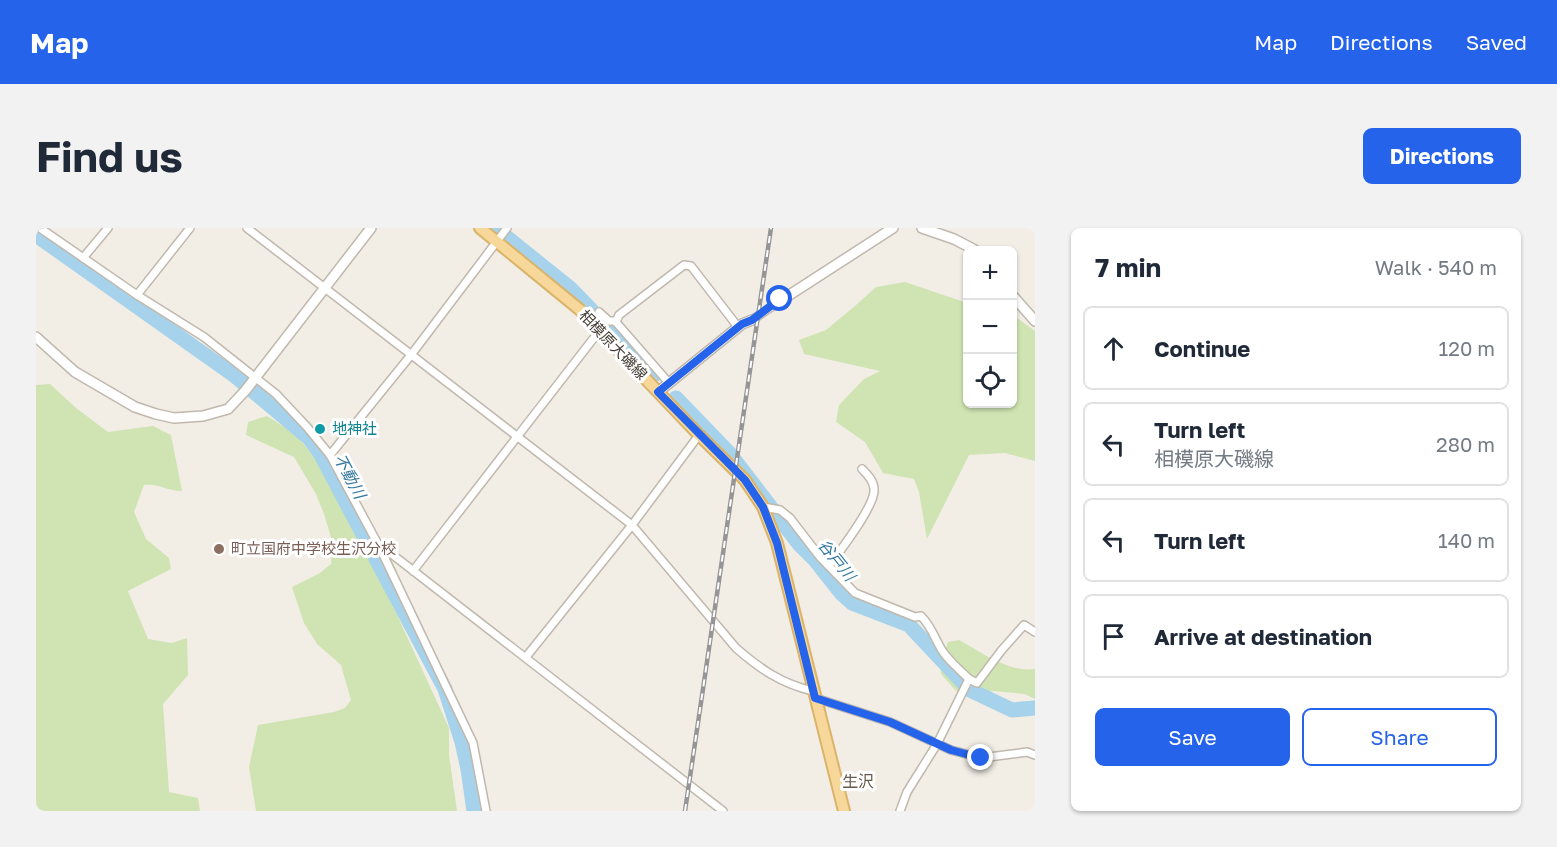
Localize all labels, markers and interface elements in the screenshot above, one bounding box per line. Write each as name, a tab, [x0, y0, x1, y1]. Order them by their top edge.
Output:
text: Map	[30, 26, 88, 59]
text: Map	[1254, 29, 1297, 55]
text: Directions	[1330, 29, 1433, 55]
text: Saved	[1466, 29, 1527, 55]
button: Directions	[1363, 128, 1521, 184]
text: Find us	[36, 131, 183, 181]
map controls	[963, 246, 1017, 408]
button: +	[963, 246, 1017, 300]
text: 7 min	[1095, 252, 1161, 283]
text: Walk · 540 m	[1375, 255, 1497, 279]
route start	[766, 285, 792, 311]
button: −	[963, 300, 1017, 354]
street label: 相模原大磯線	[576, 306, 651, 383]
icon: ahead	[1097, 332, 1130, 365]
text: Continue	[1154, 335, 1250, 362]
text: 120 m	[1439, 336, 1495, 360]
button: locate	[963, 354, 1017, 408]
text: Turn left	[1154, 416, 1245, 443]
place label: 地神社	[332, 419, 377, 437]
marker: 地神社	[313, 422, 327, 436]
icon: left	[1097, 428, 1130, 461]
text: 280 m	[1436, 432, 1495, 456]
text: 相模原大磯線	[1154, 446, 1274, 470]
water label: 不動川	[330, 450, 371, 504]
icon: left	[1097, 524, 1130, 557]
text: Turn left	[1154, 527, 1245, 554]
text: 140 m	[1438, 528, 1495, 552]
water label: 谷戸川	[814, 535, 861, 586]
place label: 町立国府中学校生沢分校	[231, 539, 396, 557]
marker: 町立国府中学校生沢分校	[212, 542, 226, 556]
icon: arrive	[1097, 620, 1130, 653]
text: Arrive at destination	[1154, 623, 1372, 650]
button: Save	[1095, 708, 1290, 766]
button: Share	[1302, 708, 1497, 766]
route end	[967, 744, 993, 770]
district label: 生沢	[842, 771, 874, 791]

